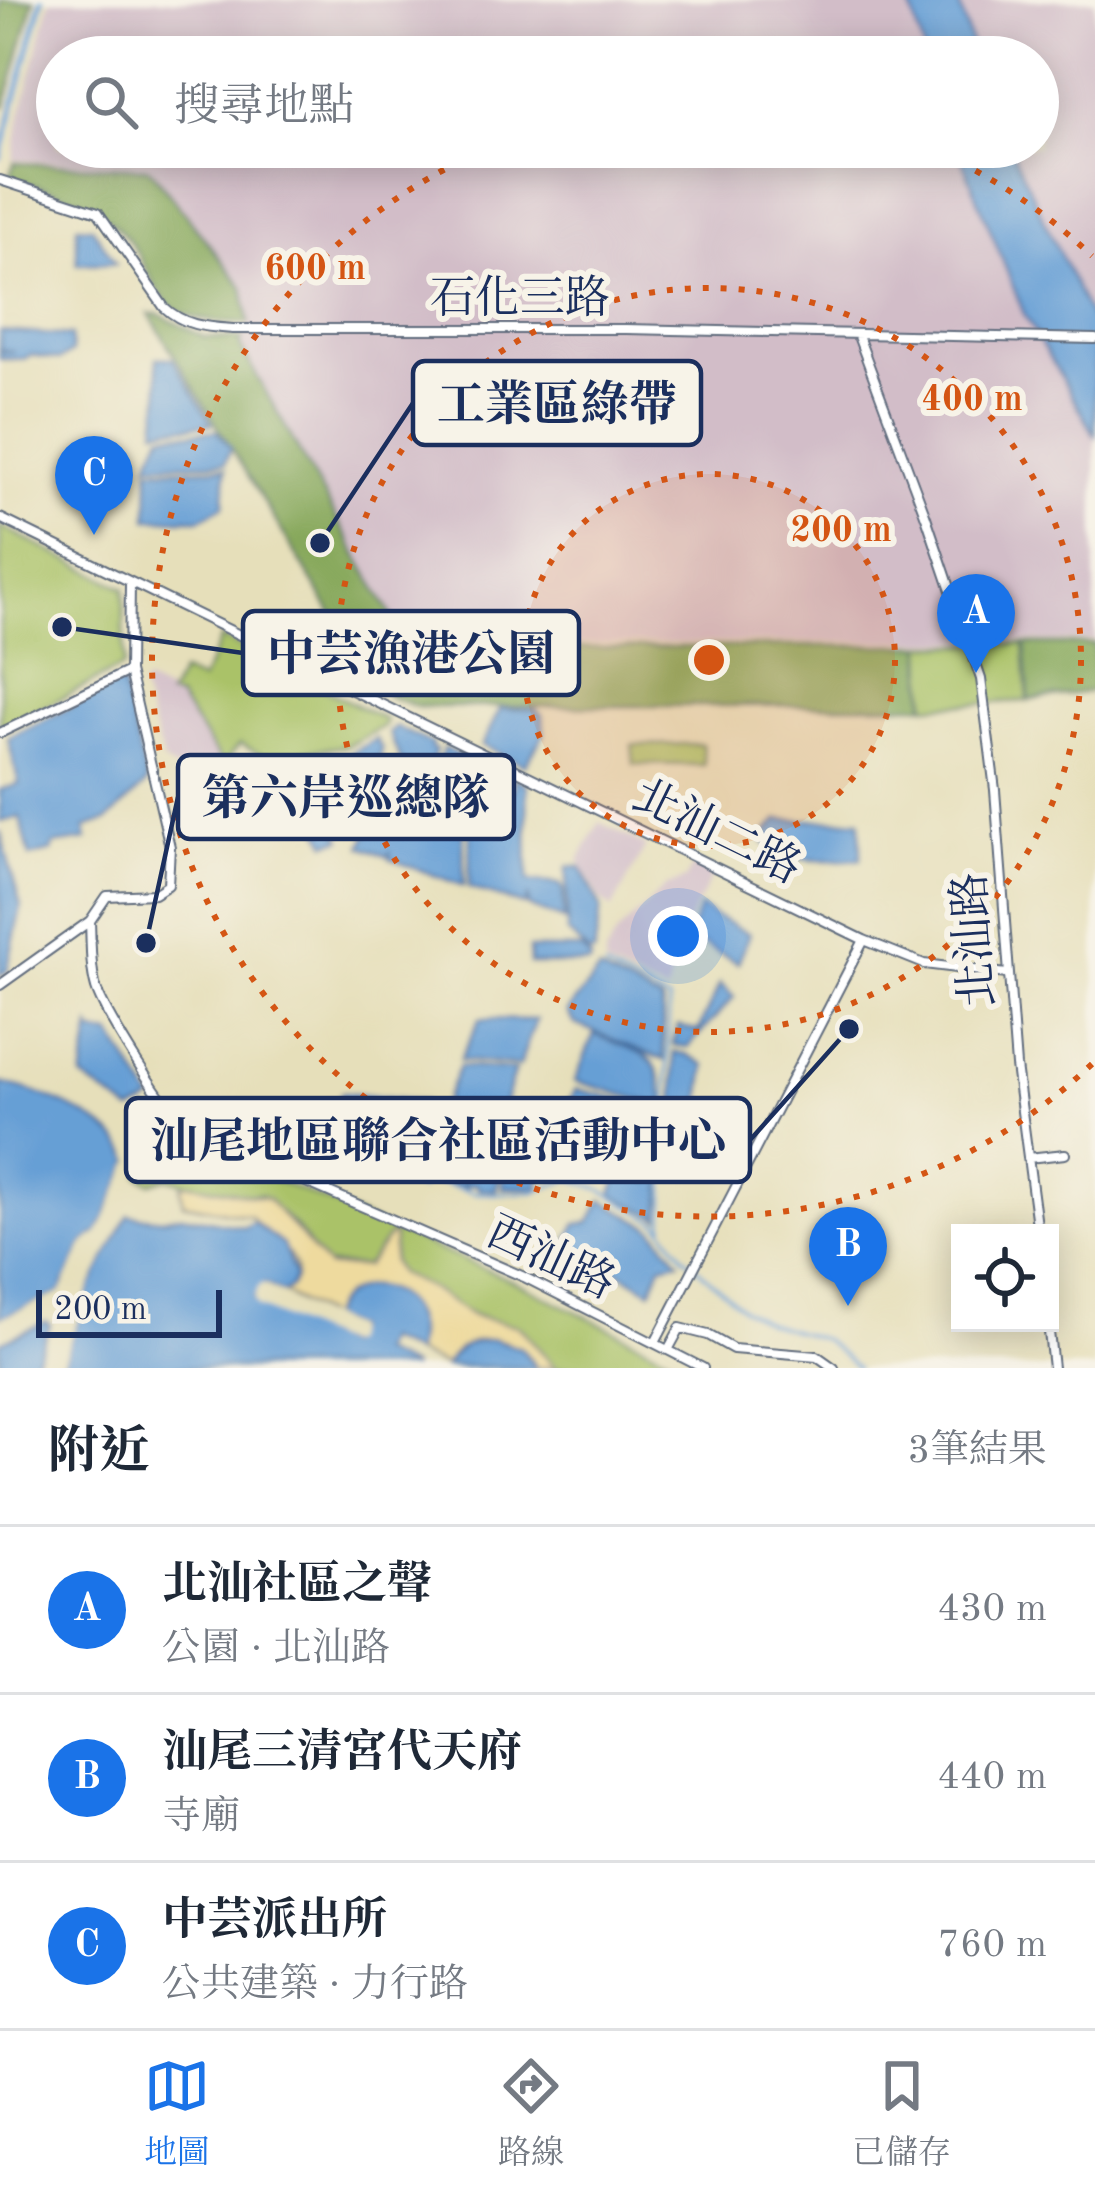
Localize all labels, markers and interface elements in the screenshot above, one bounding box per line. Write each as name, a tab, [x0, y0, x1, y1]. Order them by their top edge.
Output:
search box	[36, 36, 1059, 168]
icon: search	[78, 69, 144, 135]
text: 搜尋地點	[174, 86, 354, 131]
text: 600 m	[264, 252, 366, 288]
street label: 石化三路	[430, 274, 610, 323]
callout: 工業區綠帶	[413, 361, 701, 445]
text: 工業區綠帶	[437, 378, 677, 431]
text: 400 m	[921, 383, 1023, 419]
pin: C	[55, 436, 133, 535]
text: 200 m	[790, 514, 892, 550]
pin: A	[937, 574, 1015, 673]
callout: 中芸漁港公園	[243, 611, 579, 695]
text: 中芸漁港公園	[267, 628, 555, 681]
centre of rings	[688, 639, 730, 681]
callout: 第六岸巡總隊	[178, 755, 514, 839]
street label: 北汕二路	[625, 771, 809, 894]
text: 第六岸巡總隊	[202, 772, 490, 825]
street label: 北汕路	[945, 871, 1004, 1009]
your location	[648, 906, 708, 966]
callout: 汕尾地區聯合社區活動中心	[126, 1098, 750, 1182]
text: 汕尾地區聯合社區活動中心	[150, 1115, 726, 1168]
pin: B	[809, 1207, 887, 1306]
street label: 西汕路	[479, 1208, 622, 1309]
map controls	[951, 1224, 1059, 1332]
button: locate	[951, 1224, 1059, 1332]
scale bar	[36, 1284, 222, 1337]
text: 200 m	[54, 1294, 147, 1327]
text: 附近	[48, 1428, 150, 1479]
text: 3筆結果	[907, 1432, 1047, 1471]
text: 北汕社區之聲	[162, 1564, 432, 1609]
text: A	[72, 1590, 102, 1629]
text: 430 m	[937, 1590, 1047, 1629]
text: 公園 · 北汕路	[162, 1630, 390, 1669]
text: 汕尾三清宮代天府	[162, 1732, 522, 1777]
text: B	[73, 1758, 101, 1797]
text: 440 m	[937, 1758, 1047, 1797]
text: 寺廟	[162, 1798, 240, 1837]
text: 中芸派出所	[162, 1900, 387, 1945]
text: C	[74, 1926, 100, 1965]
text: 760 m	[937, 1926, 1047, 1965]
text: 公共建築 · 力行路	[162, 1966, 468, 2005]
tab: 地圖	[144, 2053, 210, 2175]
tab: 路線	[498, 2053, 564, 2175]
tab: 已儲存	[852, 2053, 951, 2175]

